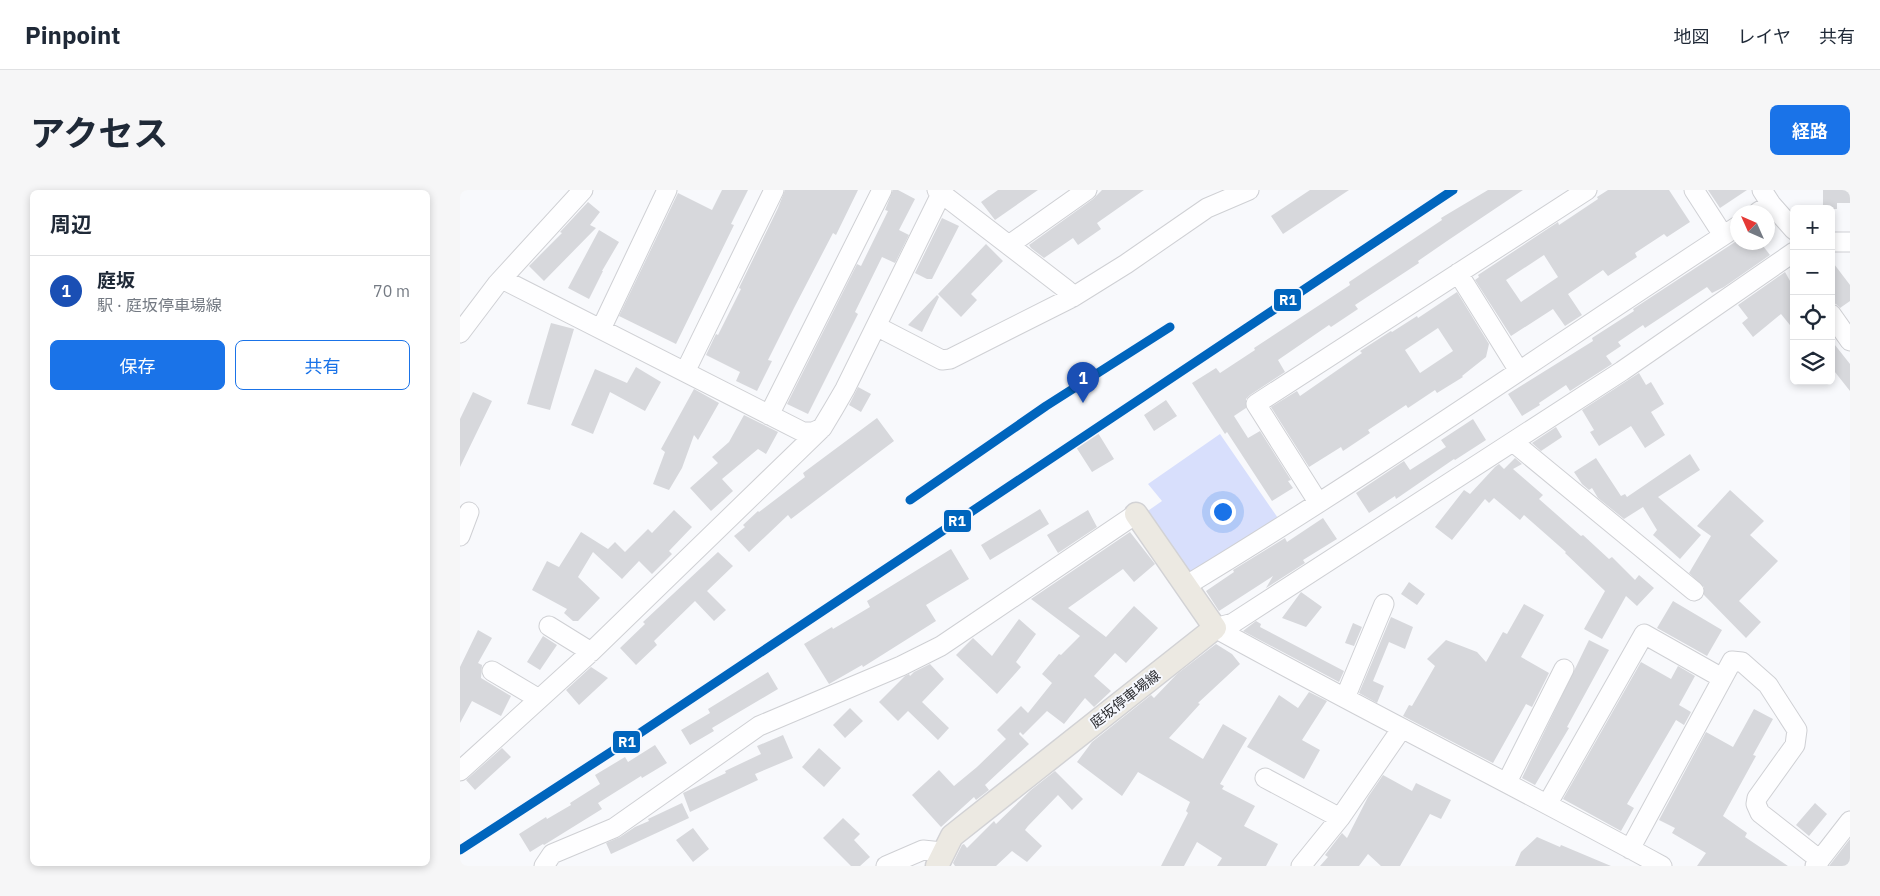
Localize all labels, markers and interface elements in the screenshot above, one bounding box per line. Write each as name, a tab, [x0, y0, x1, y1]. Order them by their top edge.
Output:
text: Pinpoint	[25, 19, 120, 51]
text: 地図	[1674, 25, 1710, 48]
text: レイヤ	[1738, 25, 1791, 48]
text: 共有	[1819, 25, 1855, 48]
button: 経路	[1770, 105, 1850, 155]
text: アクセス	[30, 110, 168, 156]
north arrow	[1730, 205, 1775, 250]
map controls	[1790, 205, 1835, 385]
button: +	[1790, 205, 1835, 250]
text: 周辺	[50, 210, 92, 238]
button: −	[1790, 250, 1835, 295]
text: 庭坂	[97, 268, 135, 292]
text: 1	[61, 281, 71, 301]
text: 70 m	[373, 281, 410, 301]
line badge: R1	[1273, 288, 1302, 312]
text: R1	[1279, 291, 1298, 309]
text: 駅 · 庭坂停車場線	[97, 295, 222, 315]
button: locate	[1790, 295, 1835, 340]
button: 保存	[50, 340, 225, 390]
button: 共有	[235, 340, 410, 390]
button: layers	[1790, 340, 1835, 385]
pin: 1	[1067, 362, 1099, 403]
your location	[1210, 499, 1236, 525]
line badge: R1	[943, 509, 972, 533]
text: R1	[948, 512, 967, 530]
street label: 庭坂停車場線	[1086, 666, 1164, 732]
line badge: R1	[612, 730, 641, 754]
text: R1	[618, 733, 637, 751]

